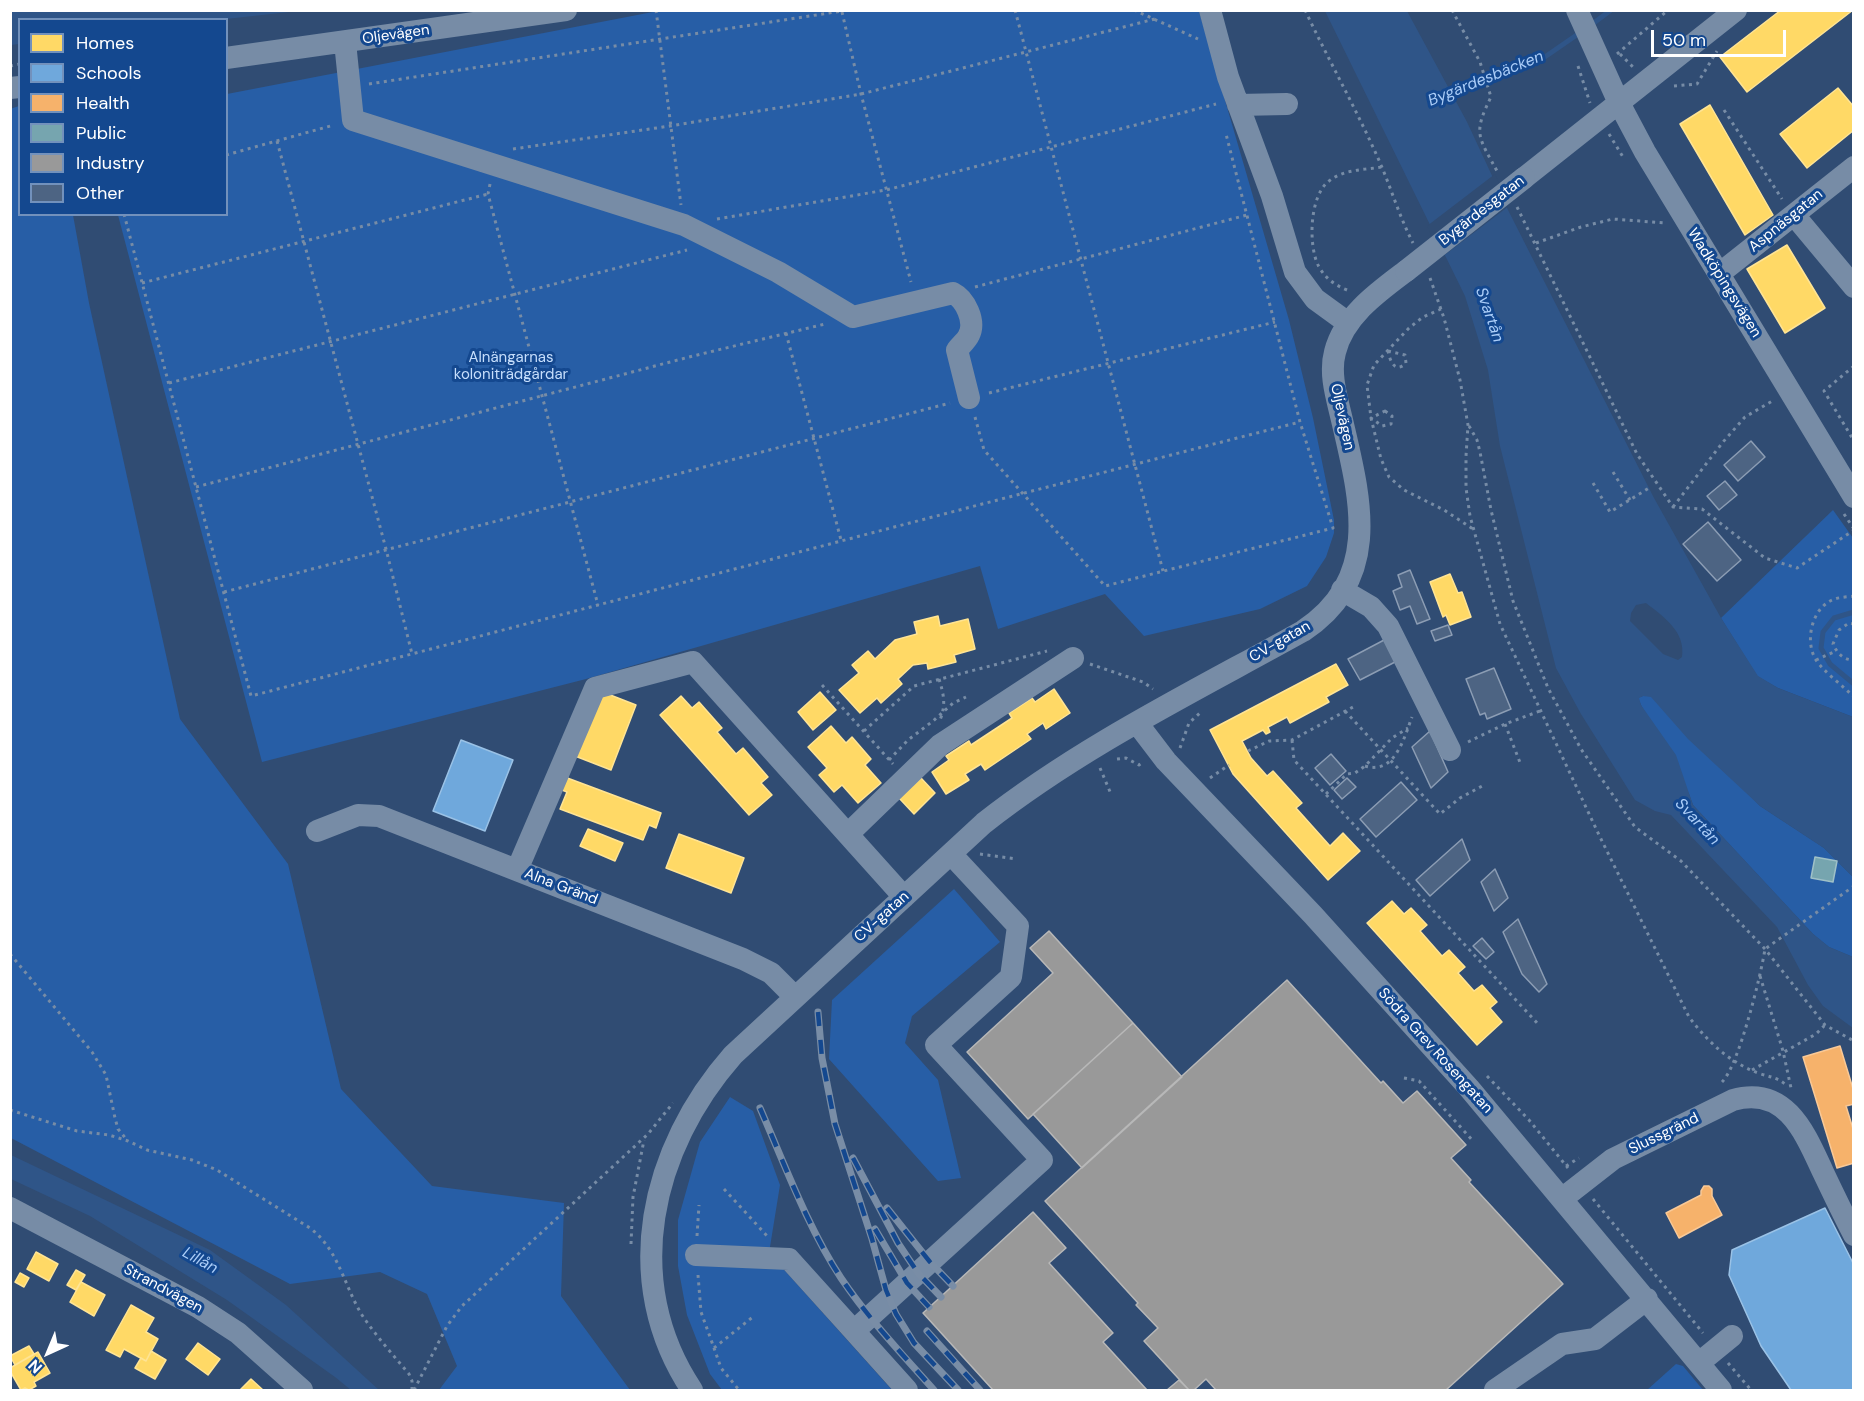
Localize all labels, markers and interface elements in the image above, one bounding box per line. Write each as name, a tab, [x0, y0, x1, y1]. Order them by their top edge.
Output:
legend	[18, 18, 228, 216]
scale bar	[1654, 18, 1789, 56]
street label: Oljevägen	[361, 21, 431, 49]
text: 50 m	[1662, 28, 1706, 52]
text: Homes	[76, 31, 134, 55]
water label: Bygärdesbäcken	[1425, 47, 1547, 111]
text: Schools	[76, 61, 141, 85]
text: Health	[76, 91, 130, 115]
text: Public	[76, 121, 127, 145]
text: Industry	[76, 151, 145, 175]
street label: Bygärdesgatan	[1436, 172, 1528, 250]
text: Other	[76, 181, 124, 205]
street label: Aspnäsgatan	[1745, 186, 1827, 256]
street label: Wadköpingsvägen	[1683, 225, 1765, 341]
water label: Svartån	[1471, 285, 1507, 345]
park label: Alnängarnas koloniträdgårdar	[454, 349, 568, 384]
street label: Oljevägen	[1326, 382, 1358, 452]
street label: CV-gatan	[1246, 617, 1314, 667]
water label: Svartån	[1671, 795, 1723, 849]
street label: Alna Gränd	[522, 865, 600, 909]
street label: CV-gatan	[851, 888, 913, 946]
street label: Södra Grev Rosengatan	[1374, 985, 1496, 1117]
street label: Slussgränd	[1626, 1109, 1702, 1159]
water label: Lillån	[179, 1244, 221, 1278]
street label: Strandvägen	[120, 1261, 206, 1317]
north arrow	[18, 1323, 78, 1383]
text: N	[24, 1355, 47, 1378]

